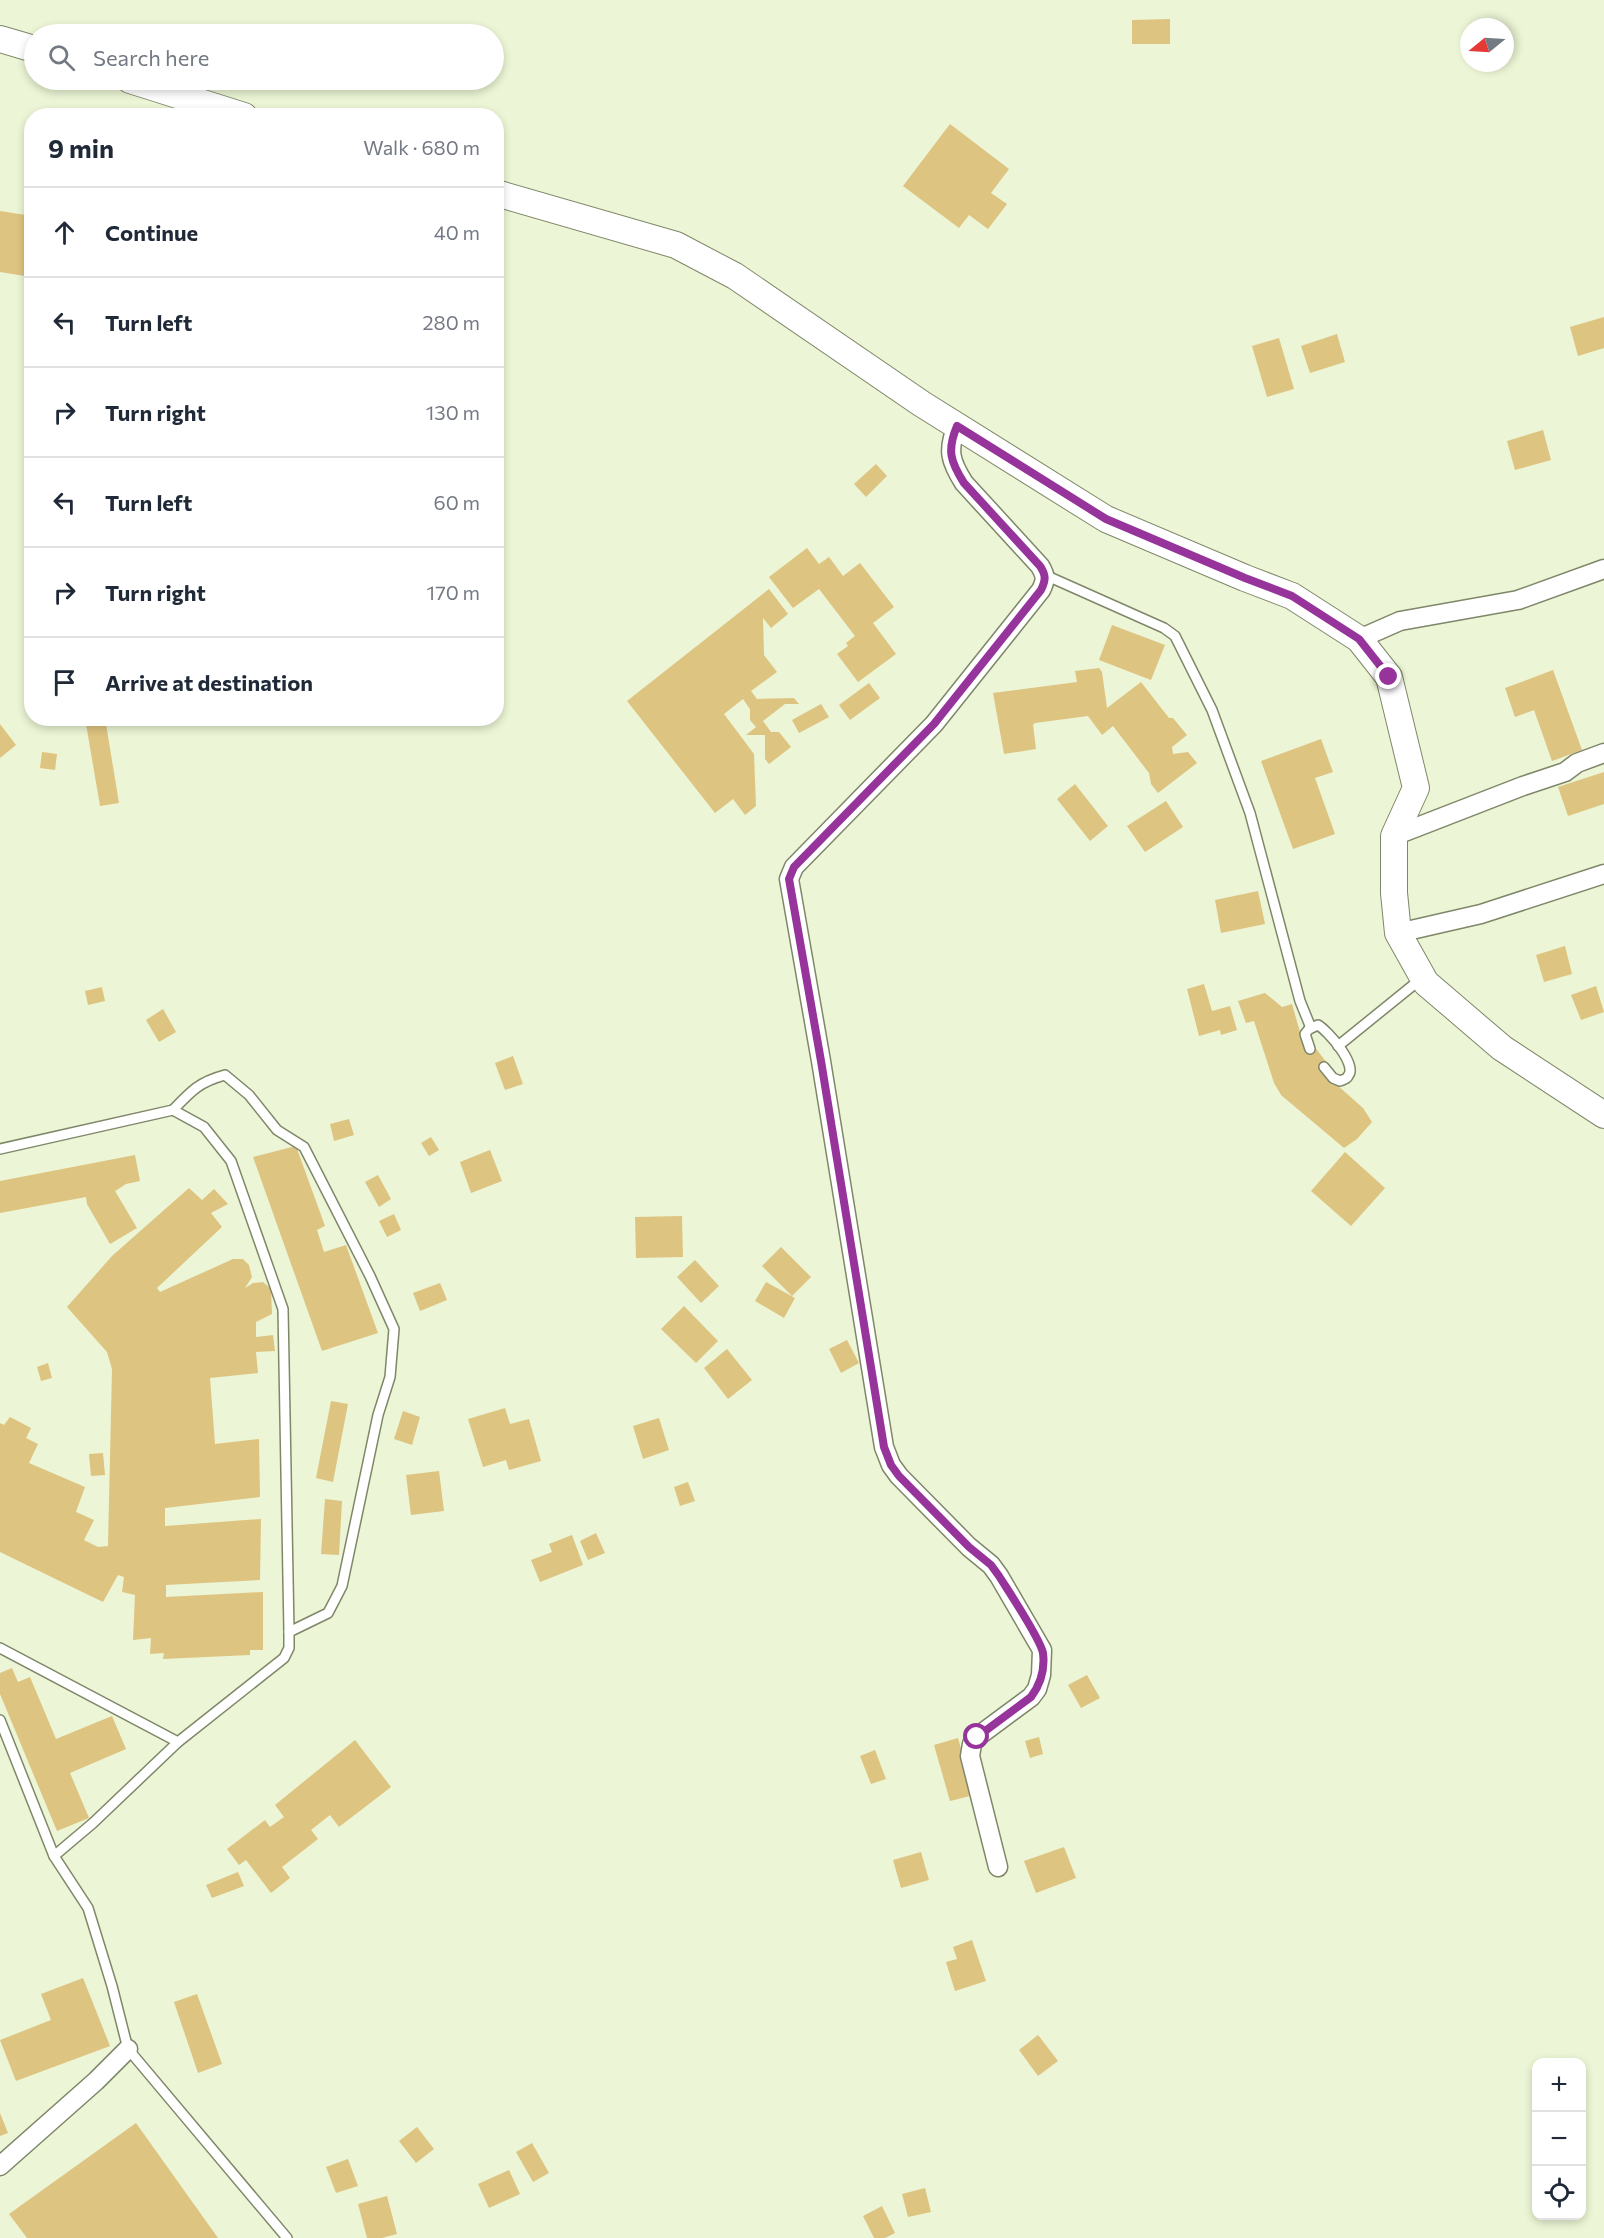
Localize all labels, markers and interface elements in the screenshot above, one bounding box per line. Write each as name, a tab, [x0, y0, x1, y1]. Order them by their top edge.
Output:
north arrow	[1460, 18, 1514, 72]
search box	[24, 24, 504, 90]
icon: search	[45, 41, 78, 74]
text: Search here	[93, 44, 209, 71]
text: 9 min	[48, 132, 114, 163]
text: Walk · 680 m	[363, 135, 480, 159]
icon: ahead	[48, 216, 81, 249]
text: Continue	[105, 219, 198, 246]
text: 40 m	[434, 220, 480, 244]
icon: left	[48, 306, 81, 339]
text: Turn left	[105, 309, 192, 336]
text: 280 m	[422, 310, 480, 334]
icon: right	[48, 396, 81, 429]
text: Turn right	[105, 399, 206, 426]
text: 130 m	[426, 400, 480, 424]
icon: left	[48, 486, 81, 519]
text: Turn left	[105, 489, 192, 516]
text: 60 m	[434, 490, 480, 514]
icon: right	[48, 576, 81, 609]
text: Turn right	[105, 579, 206, 606]
text: 170 m	[427, 580, 480, 604]
route end	[1375, 663, 1401, 689]
icon: arrive	[48, 666, 81, 699]
text: Arrive at destination	[105, 669, 313, 696]
route start	[963, 1723, 989, 1749]
map controls	[1532, 2058, 1586, 2220]
button: +	[1532, 2058, 1586, 2112]
button: −	[1532, 2112, 1586, 2166]
button: locate	[1532, 2166, 1586, 2220]

